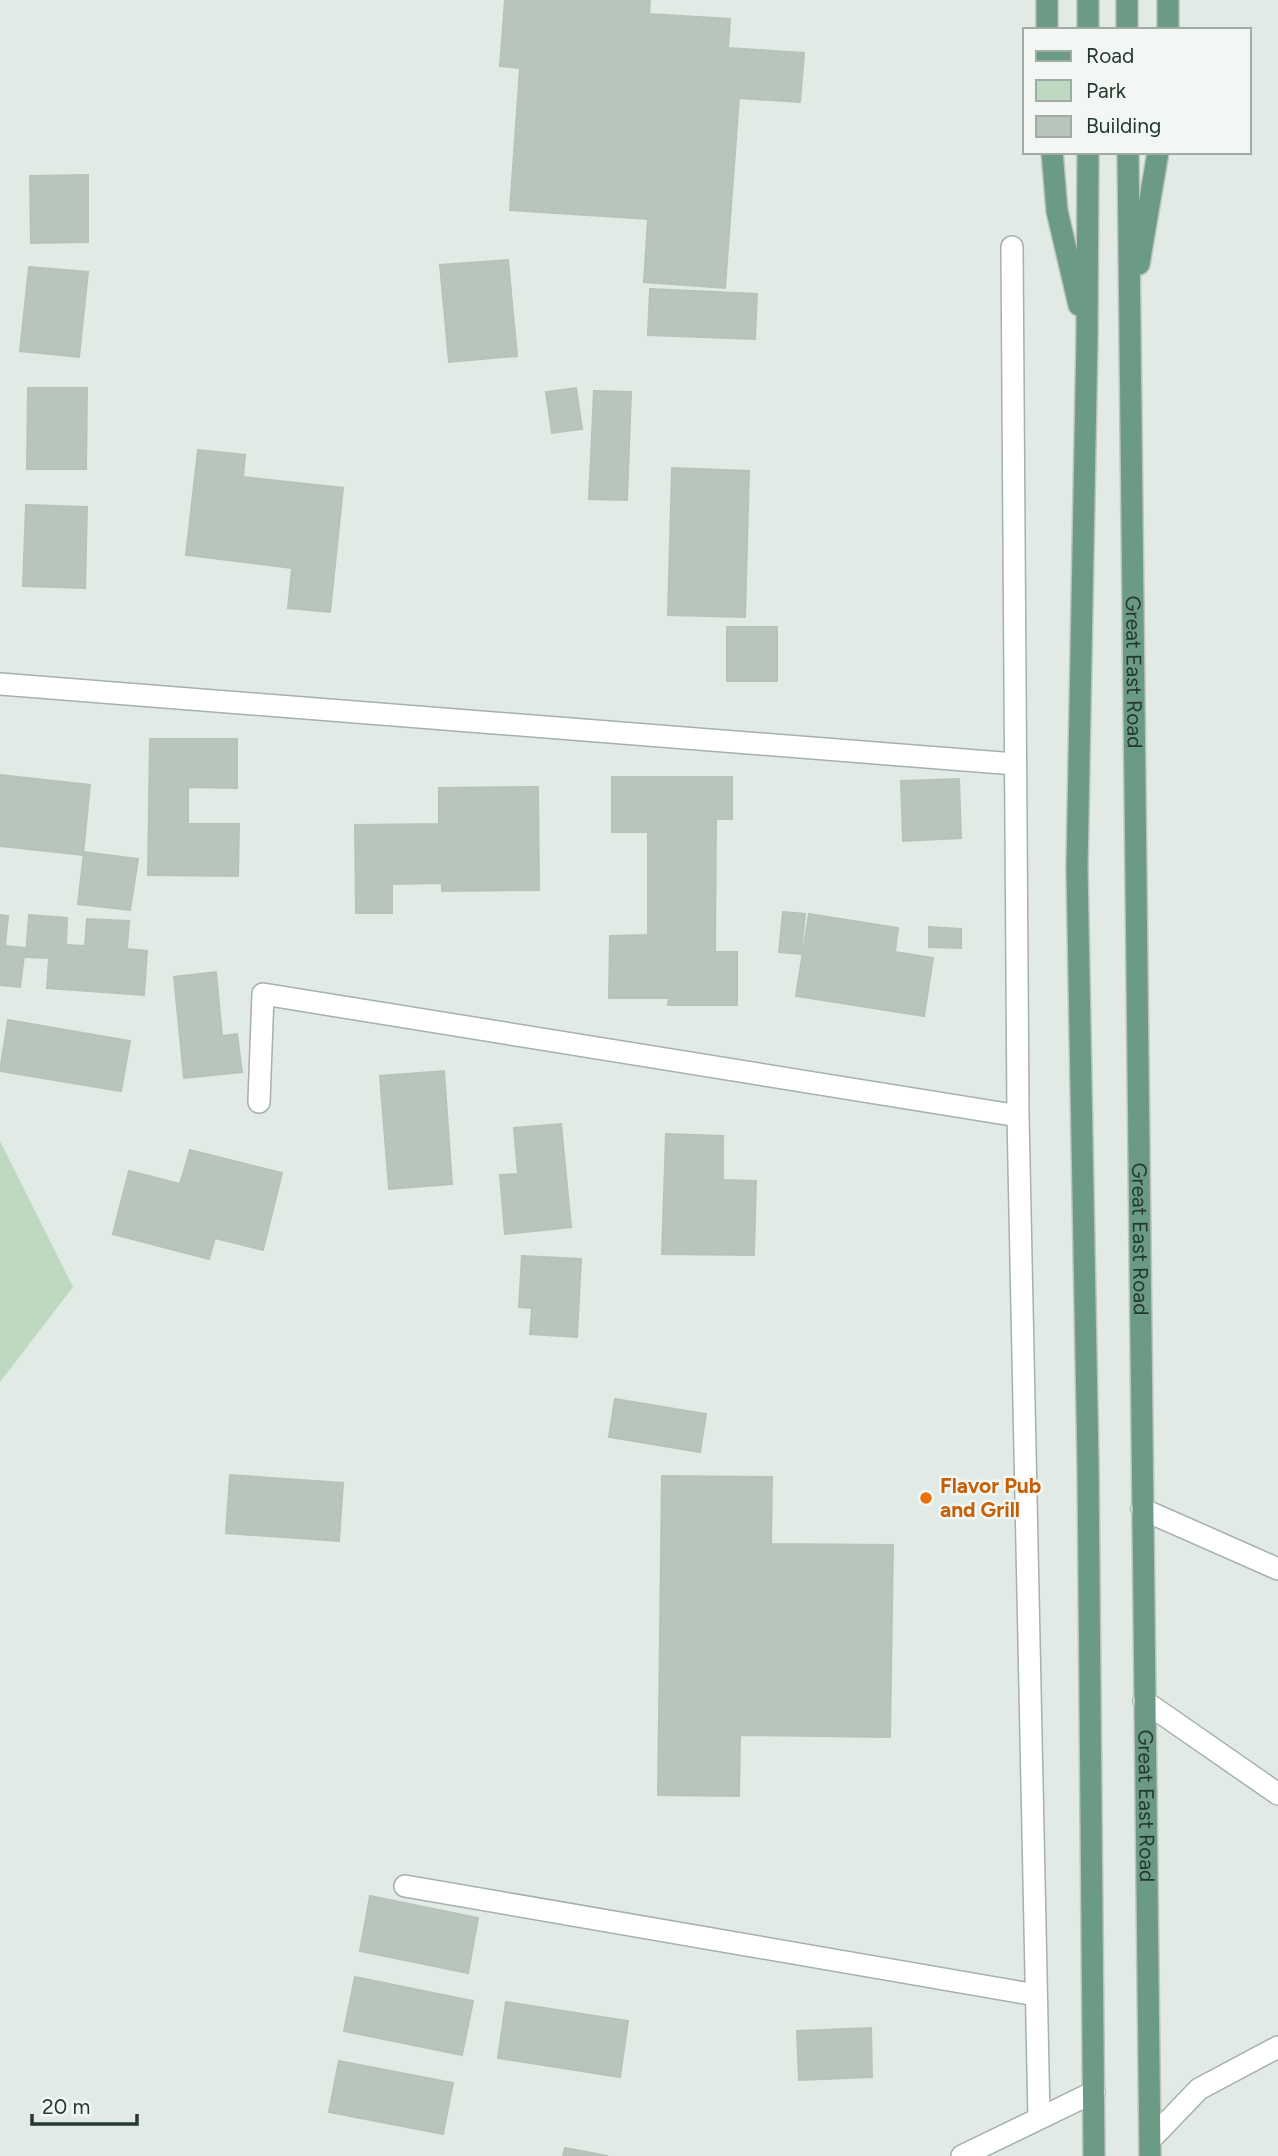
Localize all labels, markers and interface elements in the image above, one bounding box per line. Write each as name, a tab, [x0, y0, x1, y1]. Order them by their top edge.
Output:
legend	[1023, 28, 1250, 154]
text: Road	[1086, 43, 1134, 68]
text: Park	[1086, 78, 1127, 103]
text: Building	[1086, 113, 1161, 138]
street label: Great East Road	[1121, 595, 1148, 749]
street label: Great East Road	[1127, 1162, 1154, 1315]
place label: Flavor Pub and Grill	[940, 1473, 1041, 1522]
marker: Flavor Pub and Grill	[918, 1490, 934, 1506]
street label: Great East Road	[1133, 1729, 1160, 1882]
scale bar	[32, 2082, 136, 2126]
text: 20 m	[42, 2094, 90, 2119]

